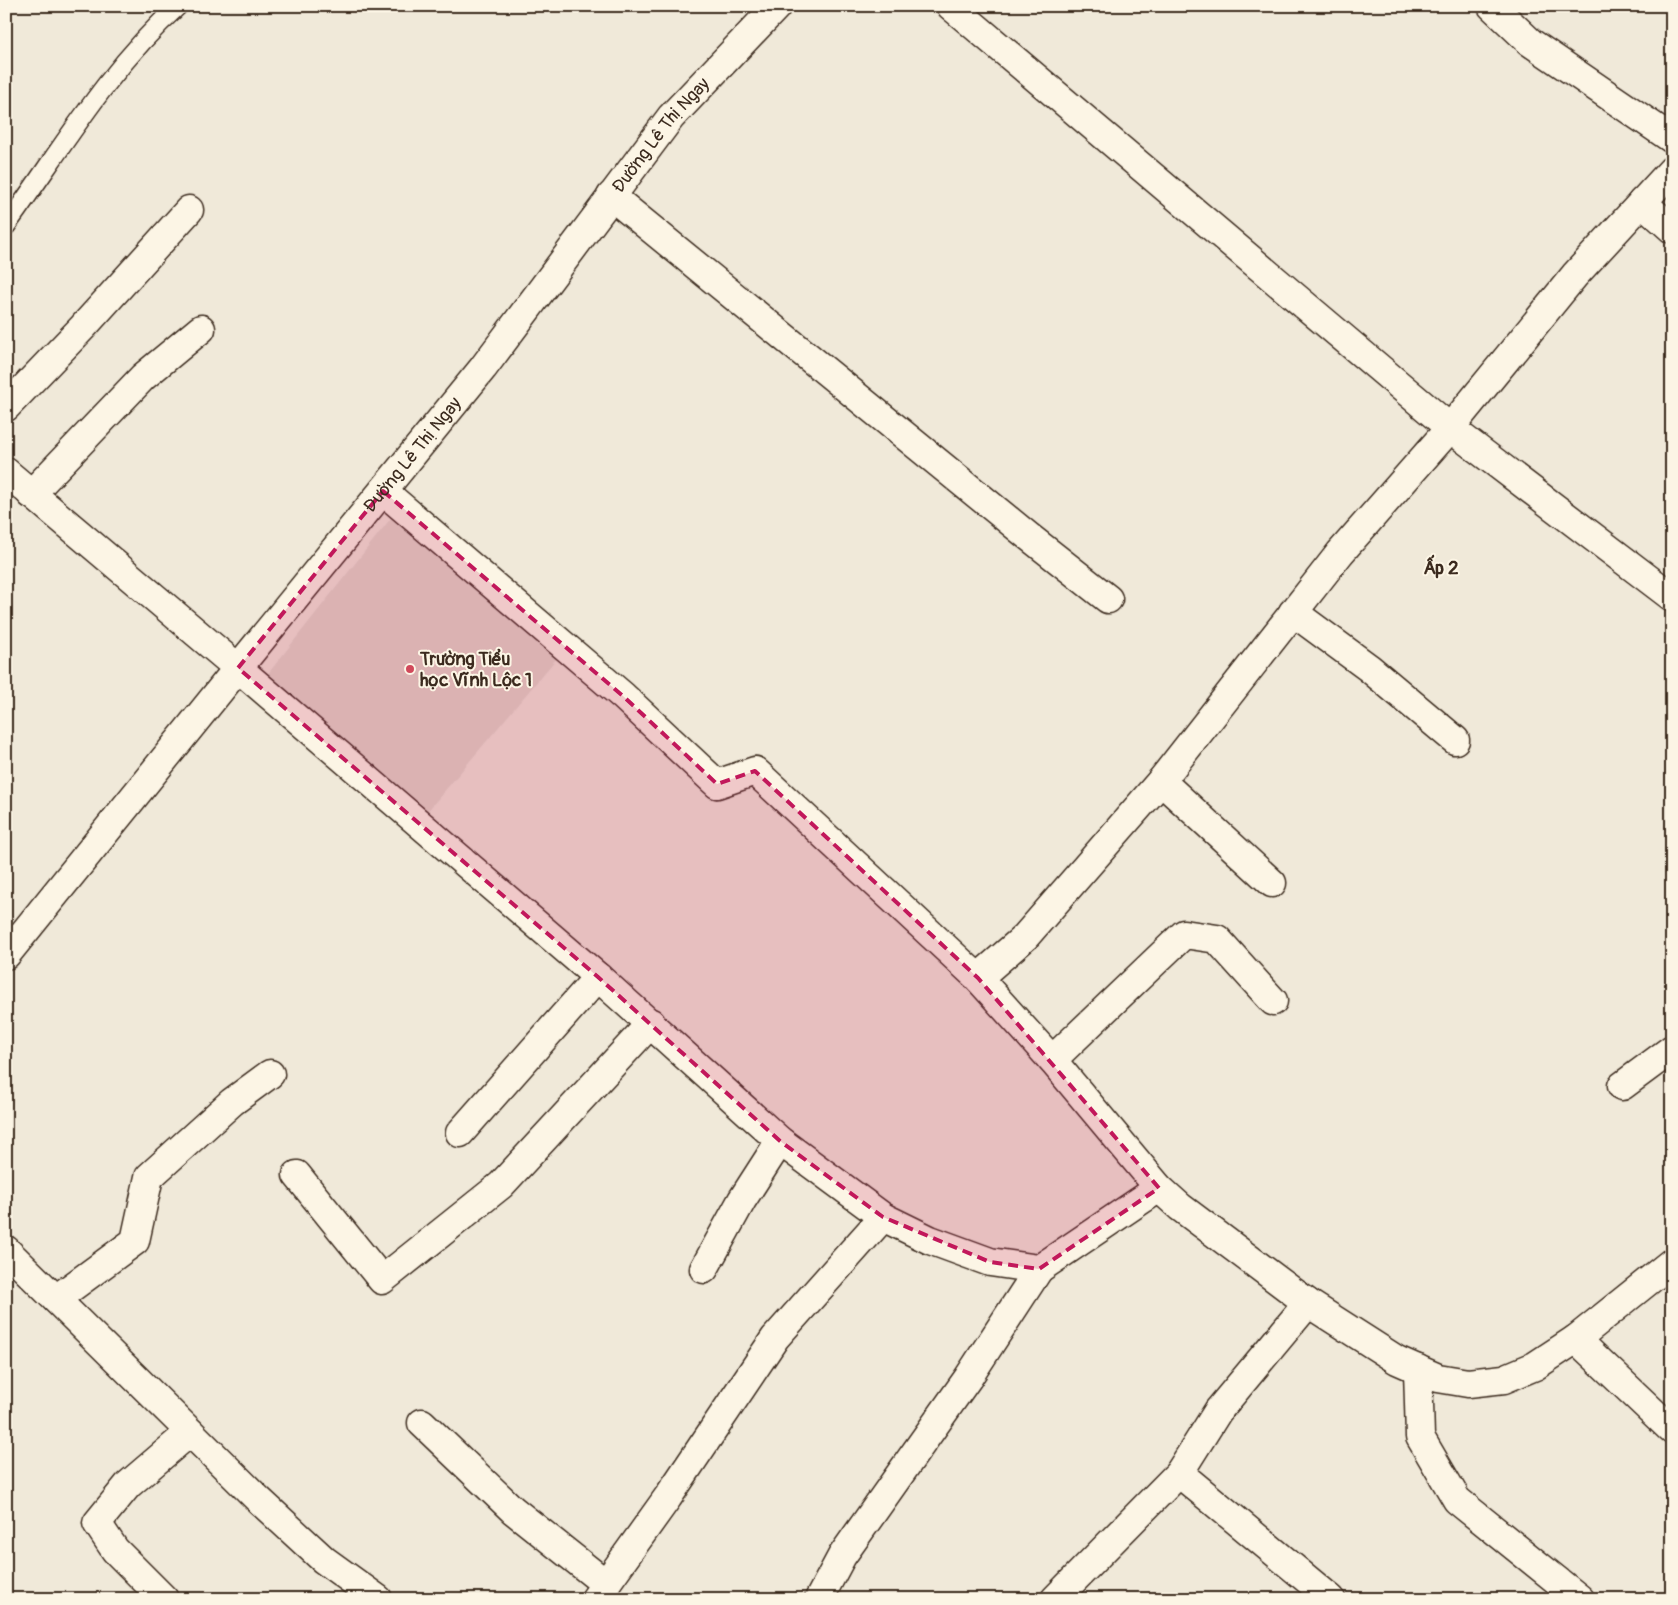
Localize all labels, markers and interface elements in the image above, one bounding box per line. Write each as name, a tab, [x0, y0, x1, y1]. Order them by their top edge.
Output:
street label: Đường Lê Thị Ngay	[607, 73, 715, 198]
street label: Đường Lê Thị Ngay	[359, 392, 467, 518]
district label: Ấp 2	[1423, 554, 1459, 580]
place label: Trường Tiểu học Vĩnh Lộc 1	[419, 648, 532, 692]
marker: Trường Tiểu học Vĩnh Lộc 1	[404, 663, 416, 675]

